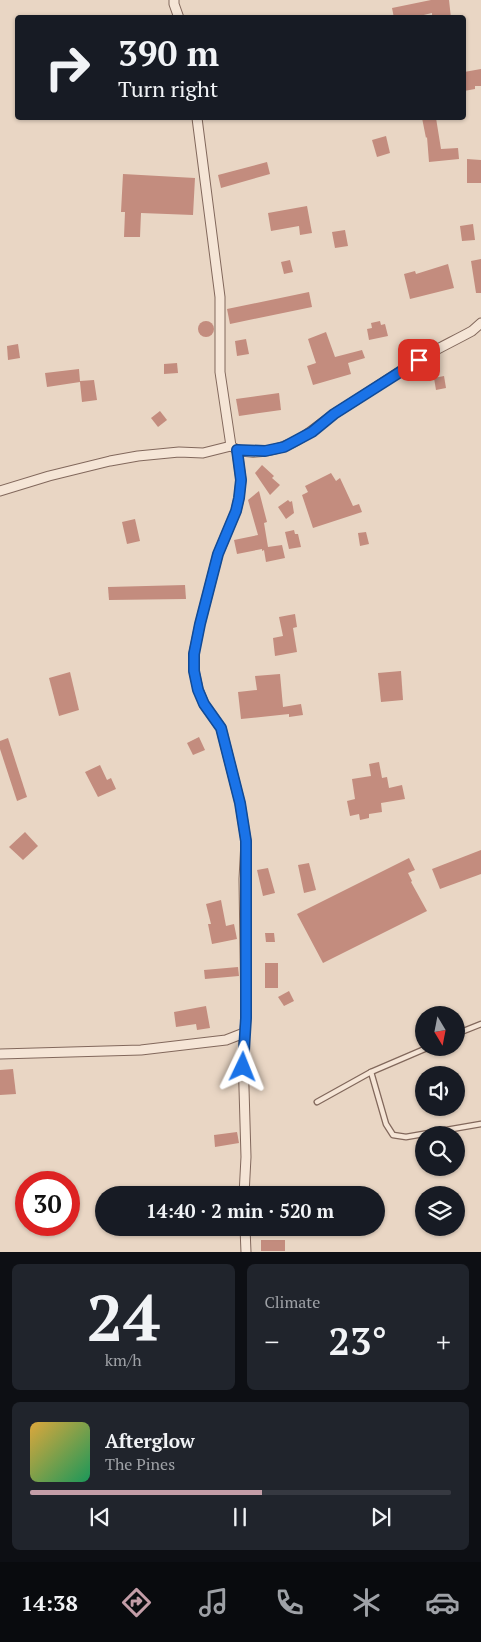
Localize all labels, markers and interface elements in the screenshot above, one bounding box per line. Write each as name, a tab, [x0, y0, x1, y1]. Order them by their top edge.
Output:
text: 390 m	[118, 30, 219, 76]
icon: right	[35, 35, 100, 100]
text: Turn right	[118, 74, 218, 103]
pin	[398, 339, 440, 381]
icon: arrive	[405, 346, 433, 374]
north arrow	[415, 1006, 465, 1056]
map controls	[415, 1006, 465, 1236]
position arrow	[216, 1040, 268, 1092]
button: sound	[415, 1066, 465, 1116]
button: search	[415, 1126, 465, 1176]
speed limit sign: 30	[15, 1171, 80, 1236]
button: layers	[415, 1186, 465, 1236]
text: 14:40 · 2 min · 520 m	[146, 1198, 334, 1223]
text: 24	[87, 1273, 160, 1360]
text: Climate	[265, 1291, 320, 1313]
text: 23°	[328, 1316, 387, 1366]
text: −	[265, 1323, 279, 1360]
text: +	[436, 1323, 451, 1360]
text: km/h	[105, 1349, 142, 1371]
text: Afterglow	[105, 1428, 195, 1453]
text: The Pines	[105, 1453, 175, 1475]
icon: previous	[86, 1503, 114, 1531]
icon: pause	[226, 1503, 254, 1531]
icon: next	[367, 1503, 395, 1531]
icon: directions	[119, 1585, 154, 1620]
icon: music	[196, 1585, 231, 1620]
icon: phone	[272, 1585, 307, 1620]
icon: climate	[349, 1585, 384, 1620]
icon: car	[425, 1585, 460, 1620]
text: 14:38	[21, 1588, 78, 1617]

